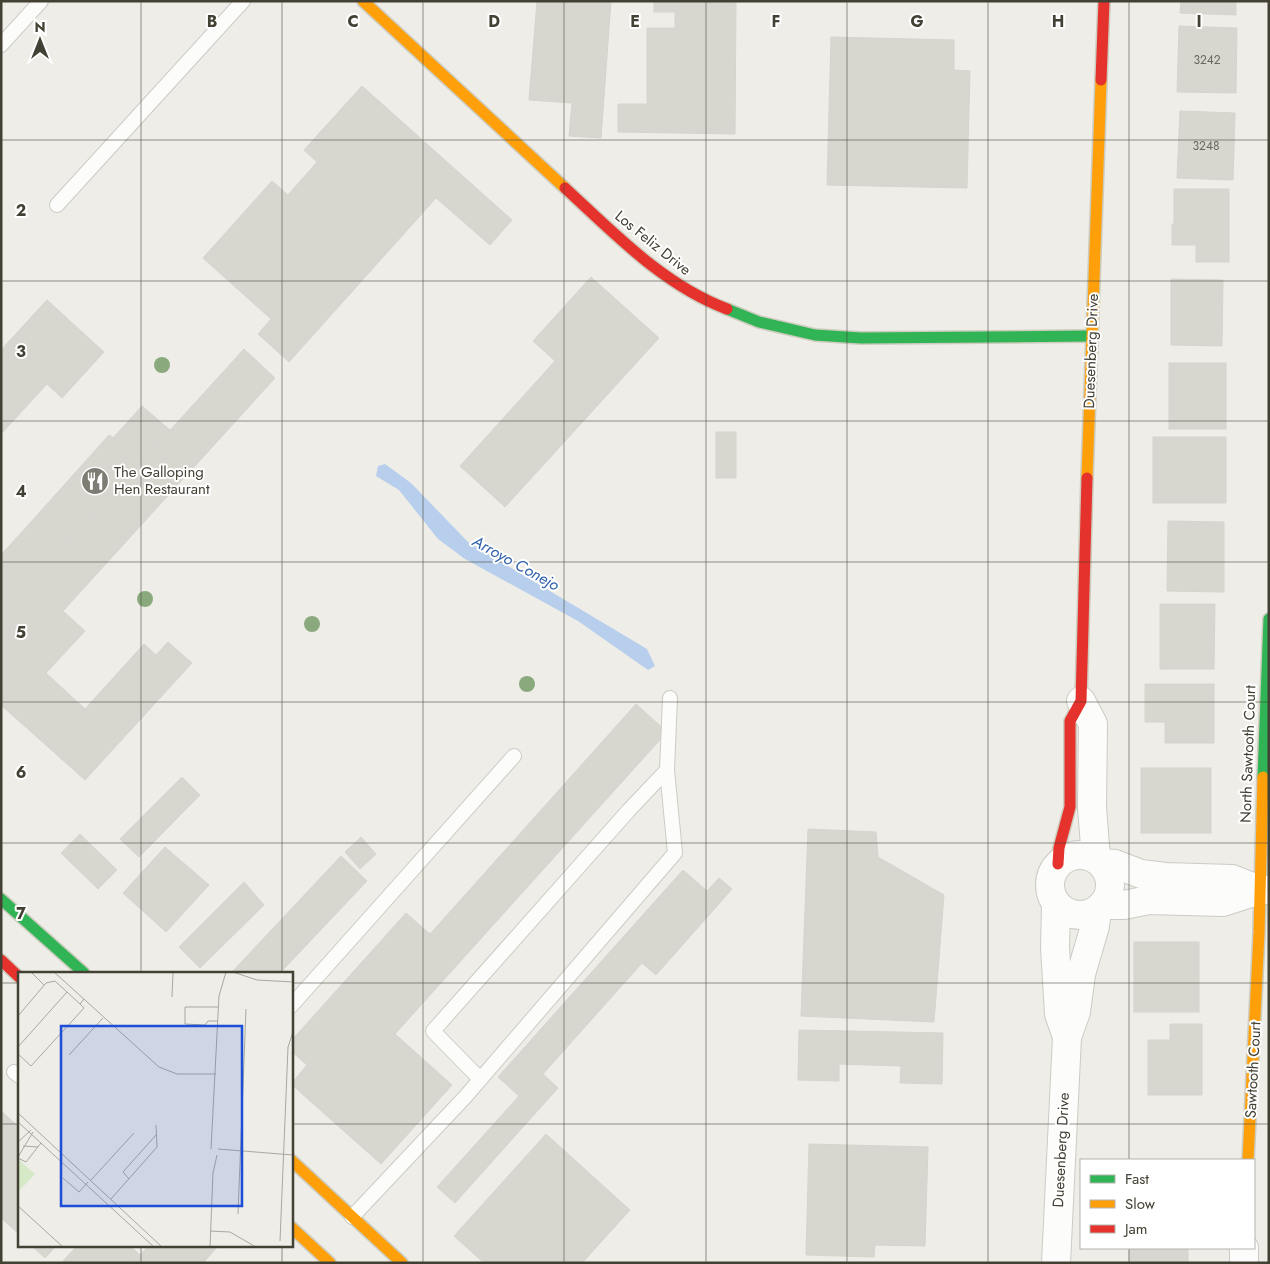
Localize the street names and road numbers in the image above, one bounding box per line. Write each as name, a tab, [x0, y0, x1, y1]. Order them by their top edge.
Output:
street label: Los Feliz Drive	[610, 205, 696, 281]
street label: Duesenberg Drive	[1078, 293, 1104, 409]
street label: North Sawtooth Court	[1235, 684, 1261, 823]
street label: Sawtooth Court	[1239, 1021, 1267, 1119]
street label: Duesenberg Drive	[1047, 1092, 1075, 1208]

